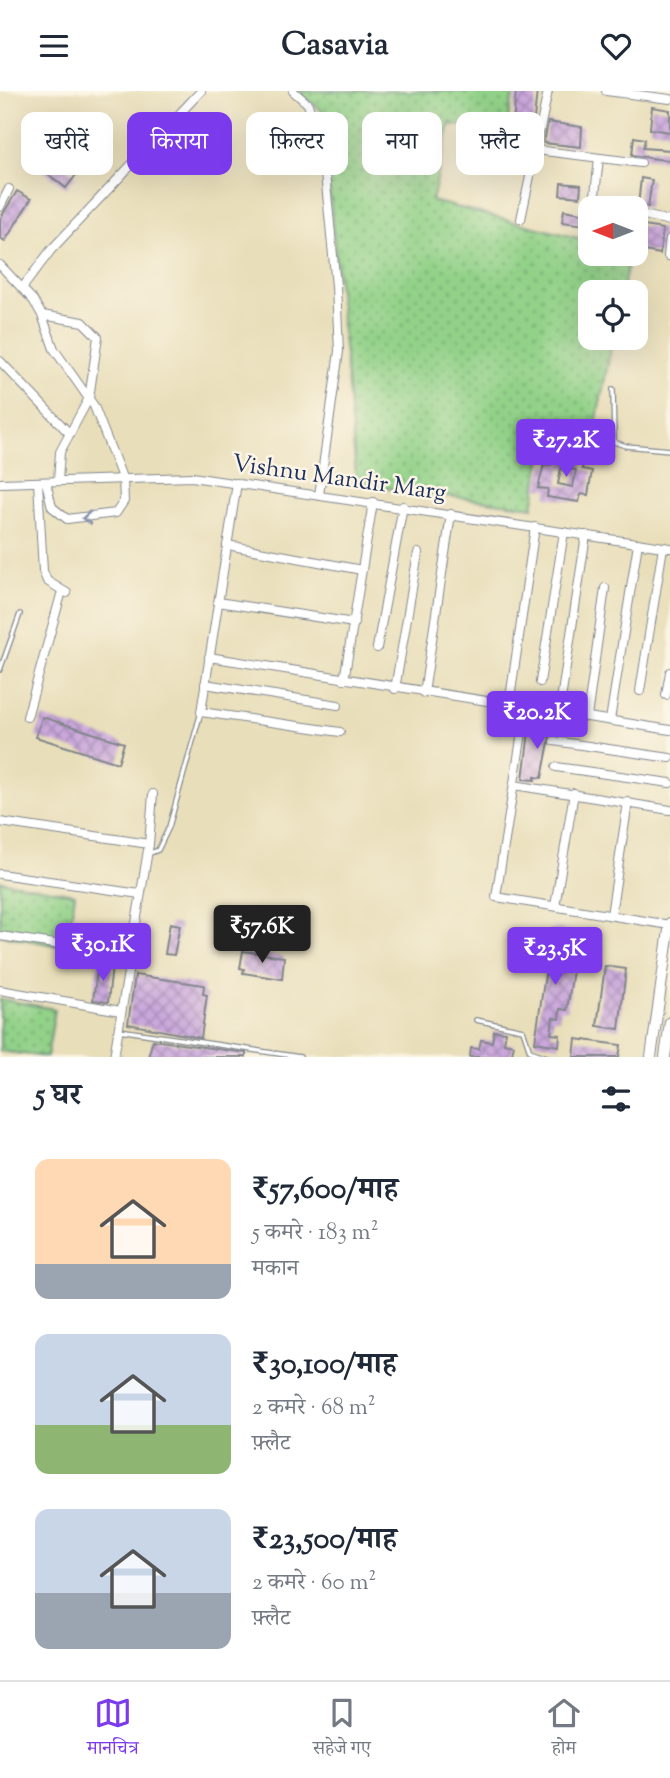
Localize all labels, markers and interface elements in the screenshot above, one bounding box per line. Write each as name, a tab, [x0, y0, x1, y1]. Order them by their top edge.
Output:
text: Casavia	[281, 23, 389, 69]
icon: menu	[35, 27, 73, 65]
icon: heart	[597, 27, 635, 65]
chip: खरीदें	[21, 112, 113, 175]
chip: किराया	[127, 112, 232, 175]
chip: फ़िल्टर	[246, 112, 348, 175]
chip: नया	[362, 112, 442, 175]
chip: फ़्लैट	[456, 112, 544, 175]
north arrow	[578, 196, 648, 266]
map controls	[578, 196, 648, 350]
button: locate	[578, 280, 648, 350]
pin: ₹27.2K	[509, 419, 623, 479]
text: ₹27.2K	[532, 425, 600, 458]
street label: Vishnu Mandir Marg	[230, 447, 449, 511]
one-way arrow	[81, 510, 92, 525]
pin: ₹20.2K	[480, 691, 594, 751]
text: ₹20.2K	[503, 697, 571, 730]
pin: ₹57.6K	[205, 905, 319, 965]
text: ₹57.6K	[230, 911, 294, 944]
pin: ₹30.1K	[46, 923, 160, 983]
pin: ₹23.5K	[498, 927, 612, 987]
text: ₹30.1K	[71, 929, 135, 962]
text: ₹23.5K	[523, 933, 587, 966]
text: 5 घर	[35, 1075, 81, 1118]
icon: filters	[597, 1080, 635, 1118]
text: ₹57,600/माह	[252, 1169, 398, 1212]
icon: home	[91, 1187, 175, 1271]
text: 5 कमरे · 183 m²	[252, 1217, 378, 1250]
text: मकान	[252, 1253, 299, 1286]
text: ₹30,100/माह	[252, 1344, 397, 1387]
icon: home	[91, 1362, 175, 1446]
text: 2 कमरे · 68 m²	[252, 1392, 376, 1425]
text: फ़्लैट	[252, 1428, 290, 1461]
text: ₹23,500/माह	[252, 1519, 397, 1562]
icon: home	[91, 1537, 175, 1621]
text: 2 कमरे · 60 m²	[252, 1567, 376, 1600]
text: फ़्लैट	[252, 1603, 290, 1636]
tab: मानचित्र	[87, 1694, 139, 1766]
tab: सहेजे गए	[313, 1694, 371, 1766]
tab: होम	[545, 1694, 583, 1766]

